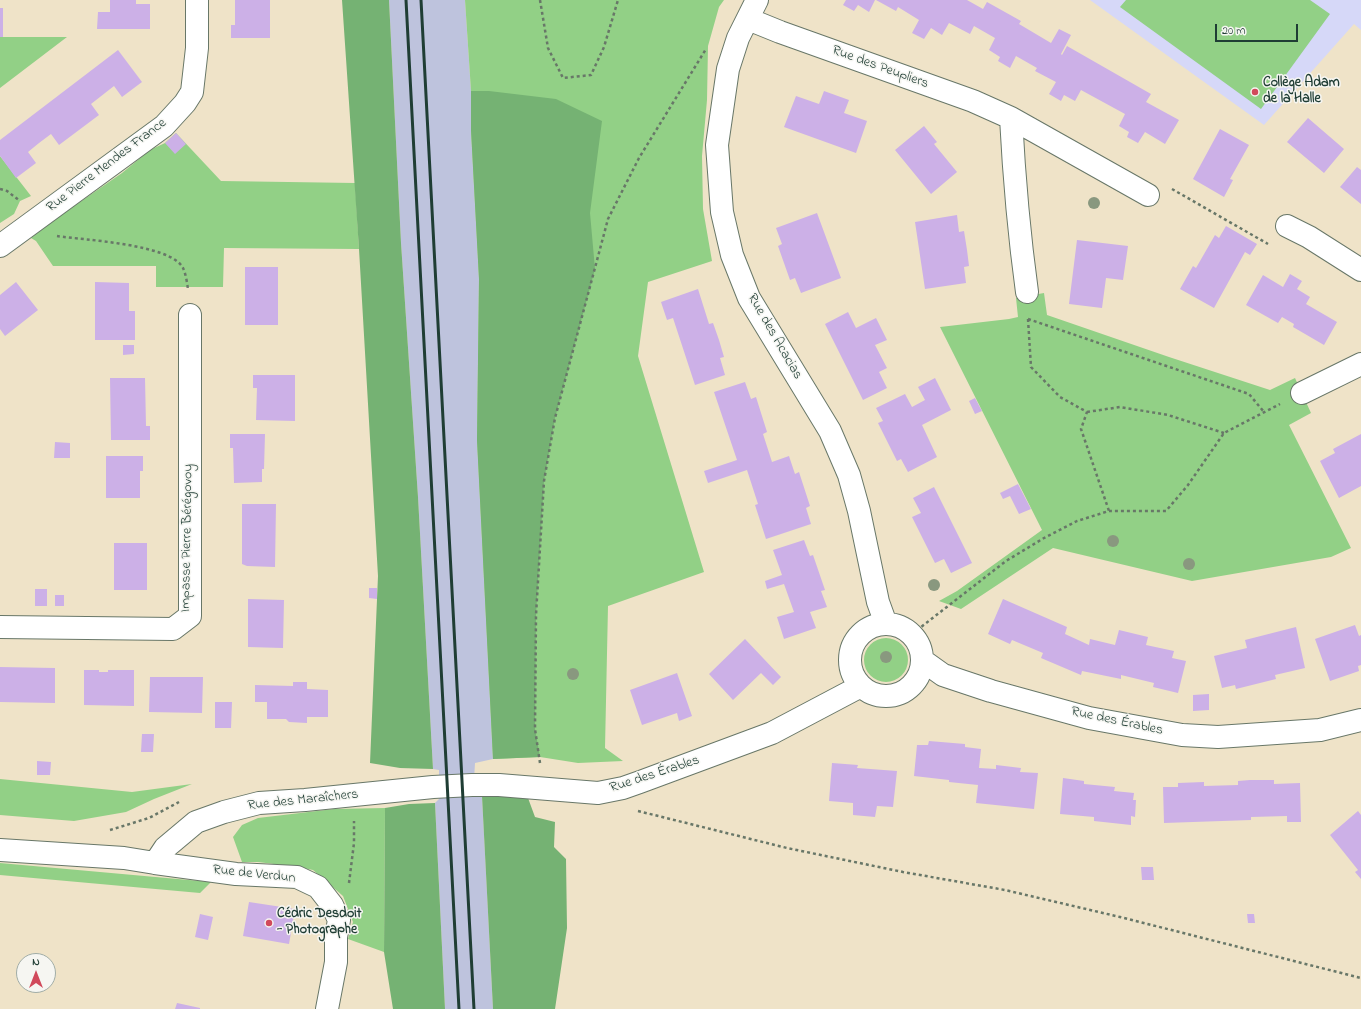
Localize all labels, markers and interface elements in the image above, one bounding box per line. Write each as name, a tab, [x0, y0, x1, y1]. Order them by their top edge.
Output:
scale bar	[1217, 16, 1300, 42]
text: 20 m	[1222, 22, 1245, 40]
street label: Rue des Peupliers	[829, 43, 931, 93]
place label: Collège Adam de la Halle	[1263, 76, 1340, 108]
marker: Collège Adam de la Halle	[1250, 87, 1260, 97]
street label: Rue Pierre Mendes France	[44, 115, 170, 217]
street label: Rue des Acacias	[743, 291, 805, 383]
street label: Impasse Pierre Bérégovoy	[178, 464, 198, 612]
street label: Rue des Érables	[1070, 704, 1164, 740]
street label: Rue des Érables	[608, 753, 702, 797]
street label: Rue des Maraîchers	[247, 787, 359, 815]
street label: Rue de Verdun	[212, 862, 296, 888]
place label: Cédric Desdoit - Photographe	[277, 907, 361, 940]
marker: Cédric Desdoit - Photographe	[264, 918, 274, 928]
north arrow	[16, 953, 56, 993]
text: N	[32, 954, 40, 970]

